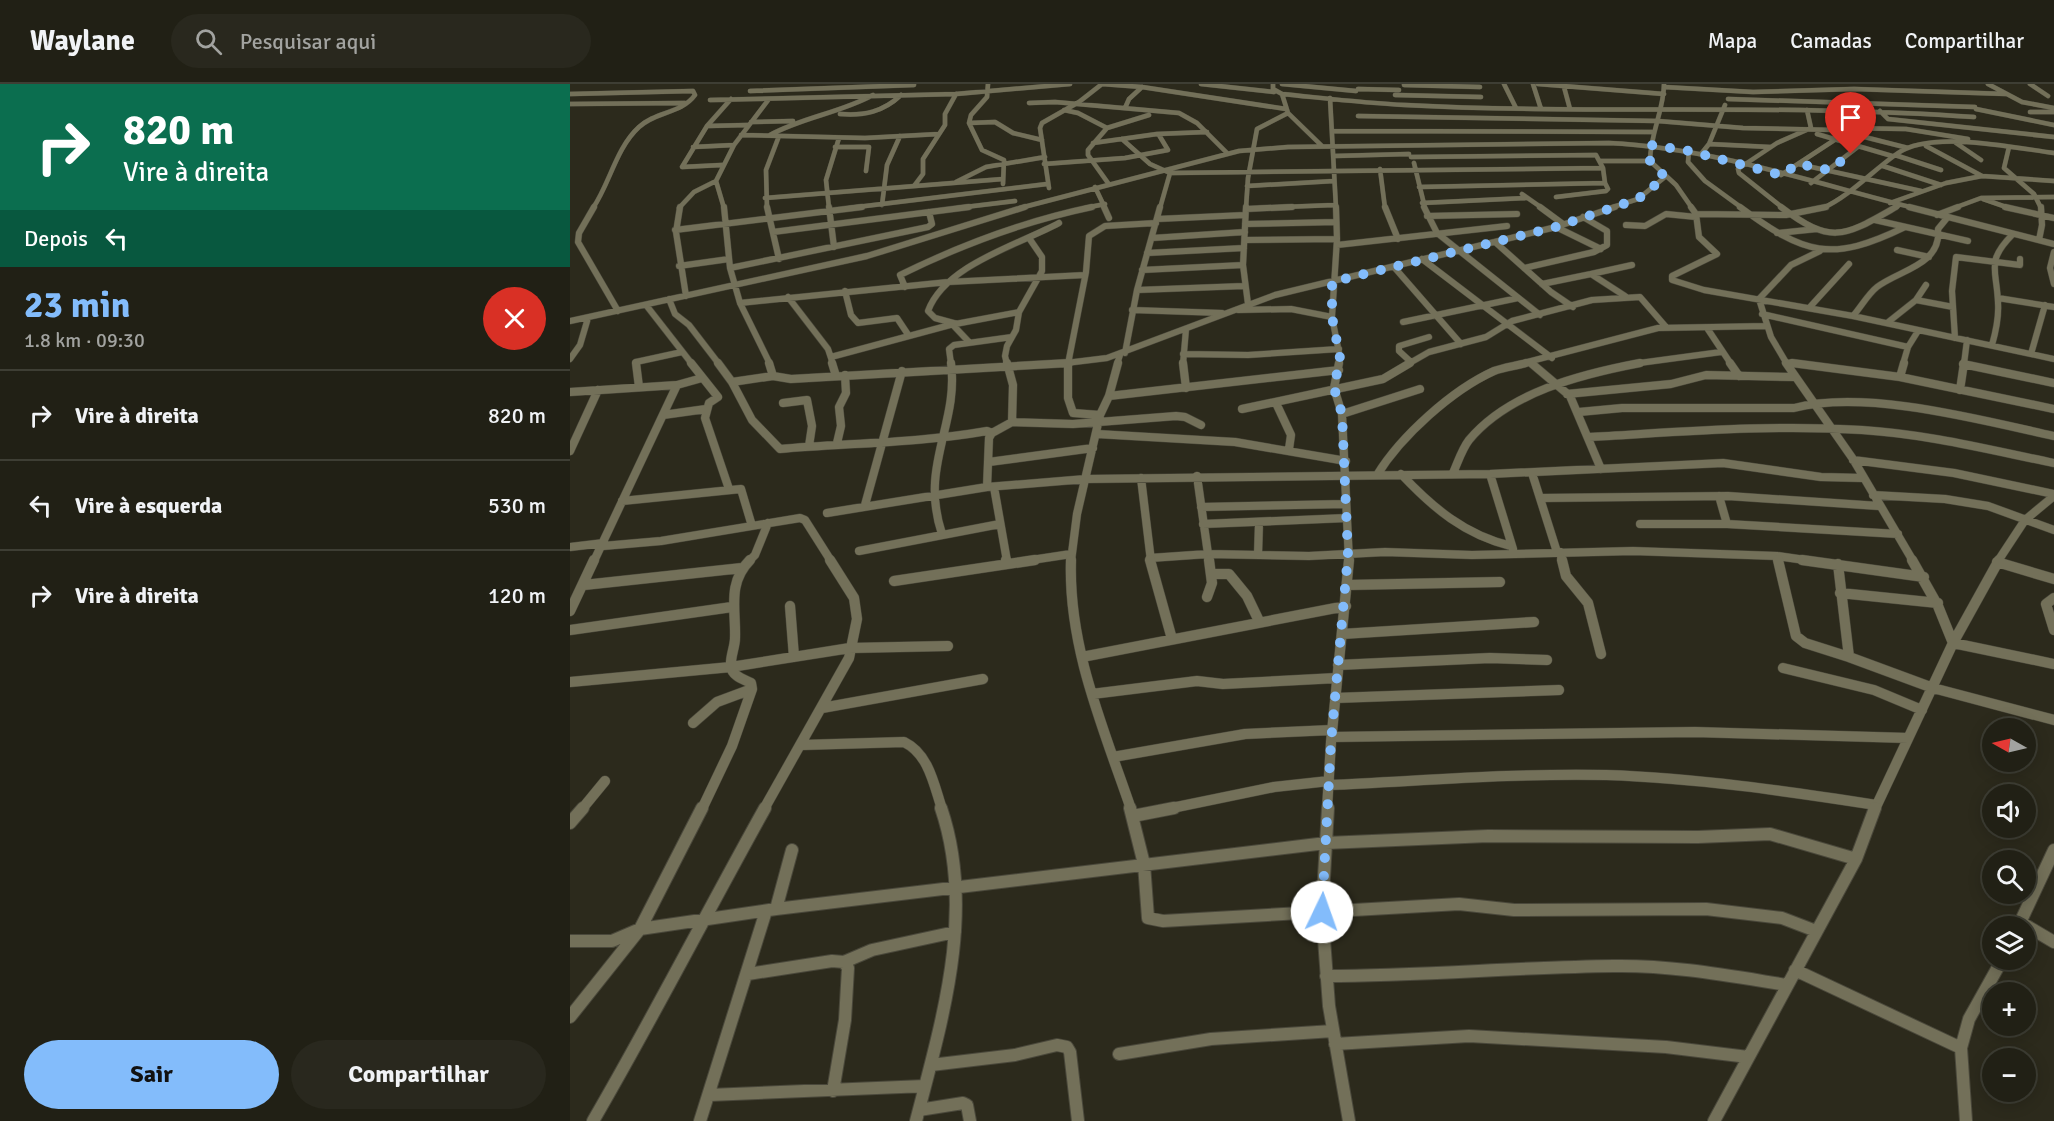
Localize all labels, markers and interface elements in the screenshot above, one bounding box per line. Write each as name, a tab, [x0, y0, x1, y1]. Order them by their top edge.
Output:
search box	[171, 14, 591, 68]
text: Waylane	[30, 24, 135, 58]
icon: search	[192, 25, 225, 58]
text: Pesquisar aqui	[240, 28, 376, 55]
text: Mapa	[1708, 28, 1757, 54]
text: Camadas	[1790, 28, 1872, 54]
text: Compartilhar	[1905, 28, 2024, 54]
pin	[1825, 92, 1876, 154]
icon: arrive	[1834, 101, 1867, 134]
text: 820 m	[123, 105, 234, 156]
icon: right	[24, 108, 102, 186]
text: Vire à direita	[123, 156, 269, 189]
icon: left	[100, 222, 133, 255]
text: Depois	[24, 225, 88, 252]
text: 23 min	[24, 283, 130, 328]
button: close	[483, 287, 546, 350]
text: 1.8 km · 09:30	[24, 328, 145, 353]
icon: right	[24, 399, 57, 432]
text: Vire à direita	[75, 402, 199, 429]
text: 820 m	[488, 402, 546, 429]
icon: left	[24, 489, 57, 522]
text: Vire à esquerda	[75, 492, 222, 519]
text: 530 m	[488, 492, 546, 519]
icon: right	[24, 579, 57, 612]
text: Vire à direita	[75, 582, 199, 609]
text: 120 m	[488, 582, 546, 609]
north arrow	[1982, 718, 2036, 772]
map controls	[1982, 718, 2036, 1102]
button: sound	[1982, 784, 2036, 838]
button: search	[1982, 850, 2036, 904]
position arrow	[1290, 880, 1354, 944]
button: layers	[1982, 916, 2036, 970]
button: +	[1982, 982, 2036, 1036]
button: Sair	[24, 1040, 279, 1109]
button: Compartilhar	[291, 1040, 546, 1109]
button: −	[1982, 1048, 2036, 1102]

